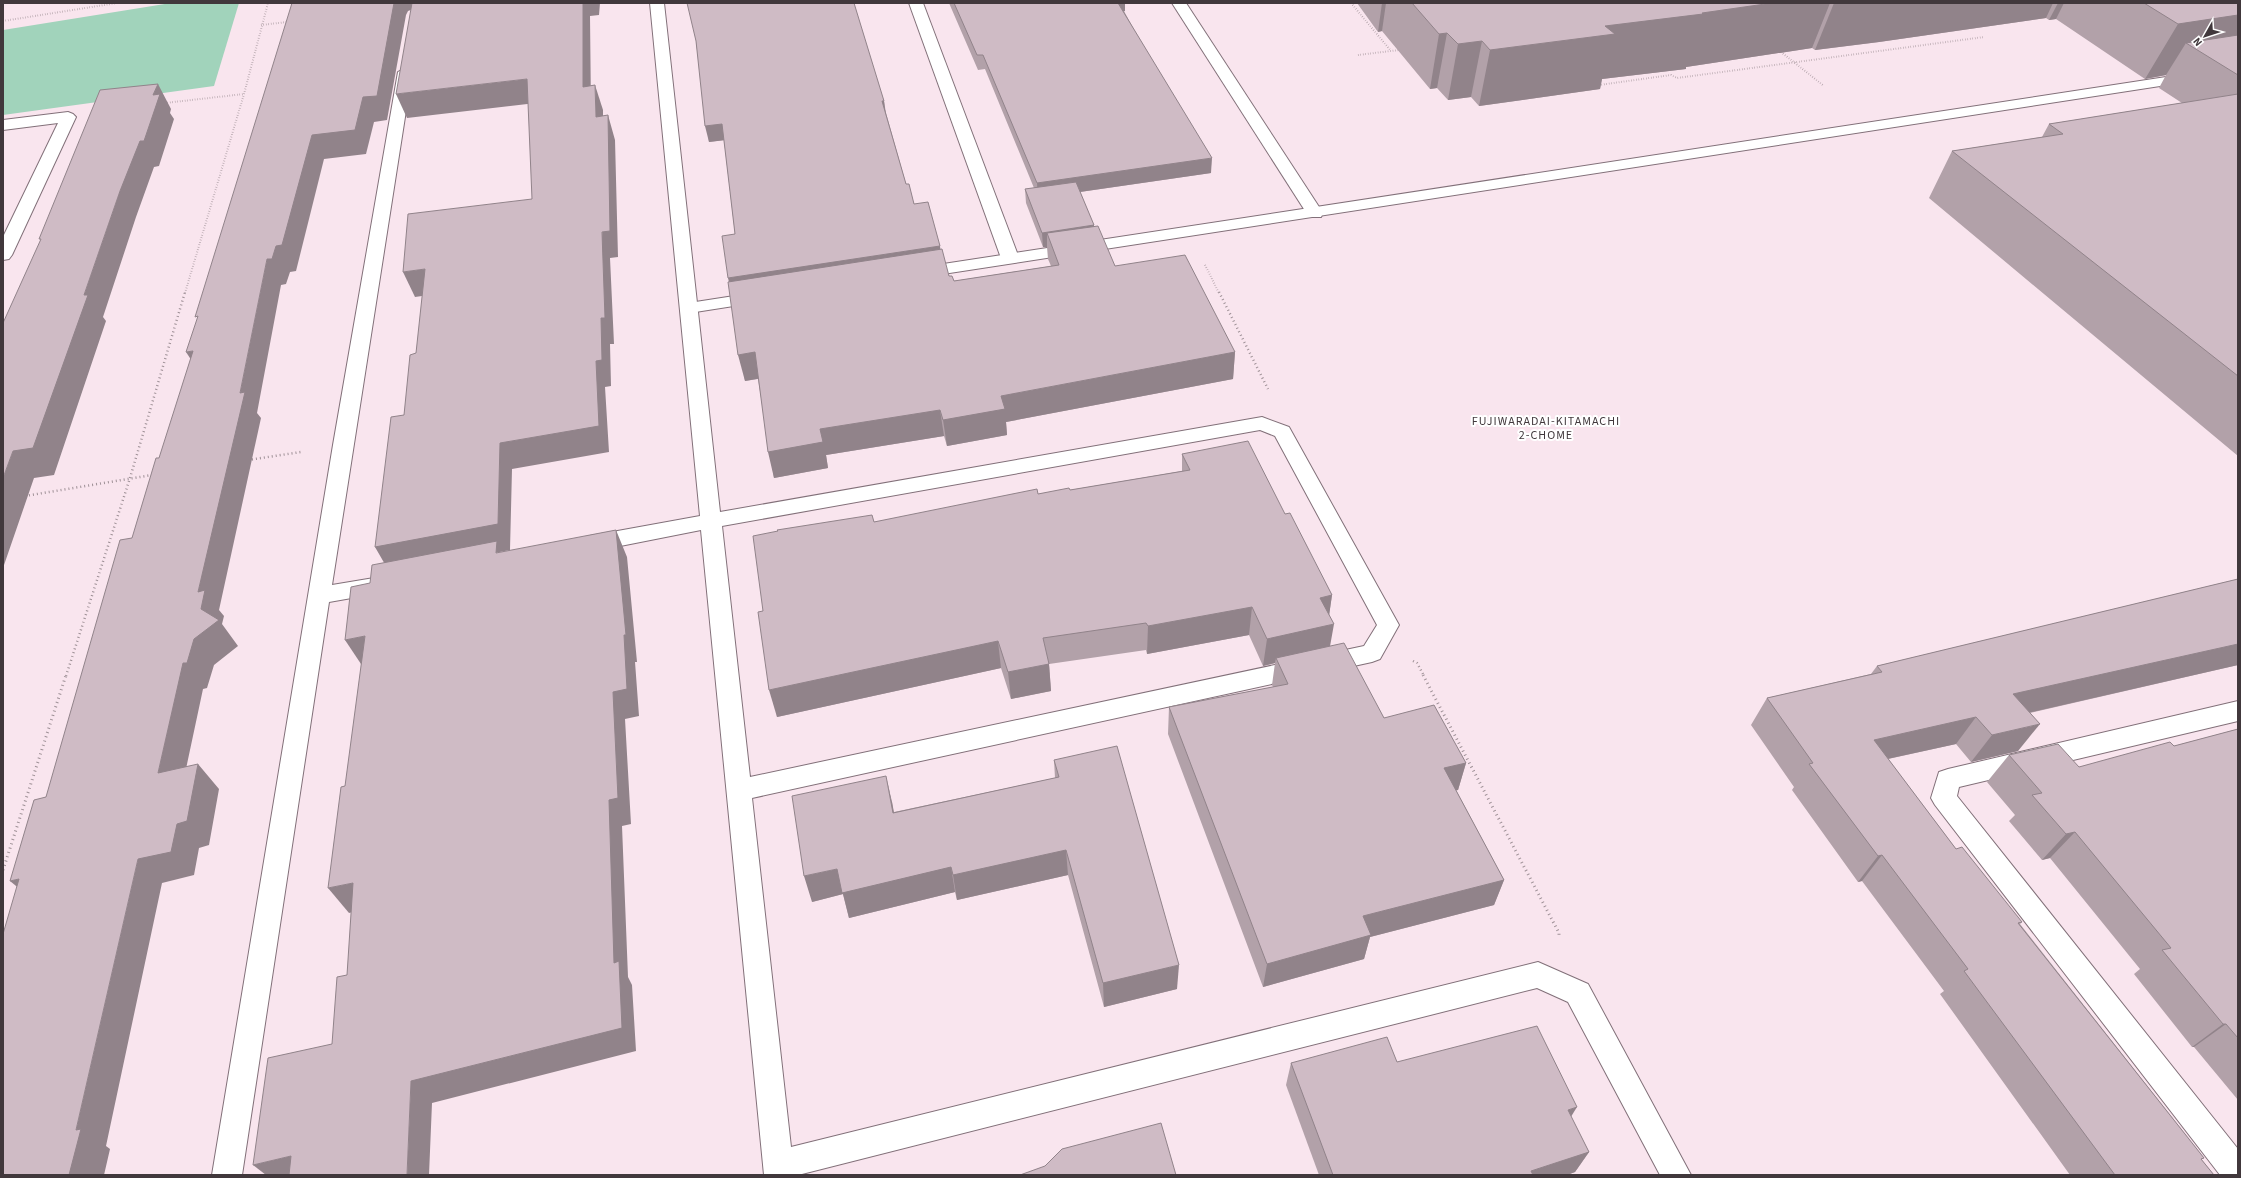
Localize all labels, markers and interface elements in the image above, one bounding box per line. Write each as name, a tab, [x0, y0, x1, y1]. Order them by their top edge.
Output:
north arrow	[2185, 16, 2225, 56]
text: N	[2189, 34, 2206, 50]
district label: FUJIWARADAI-KITAMACHI 2-CHOME	[1472, 413, 1620, 444]

